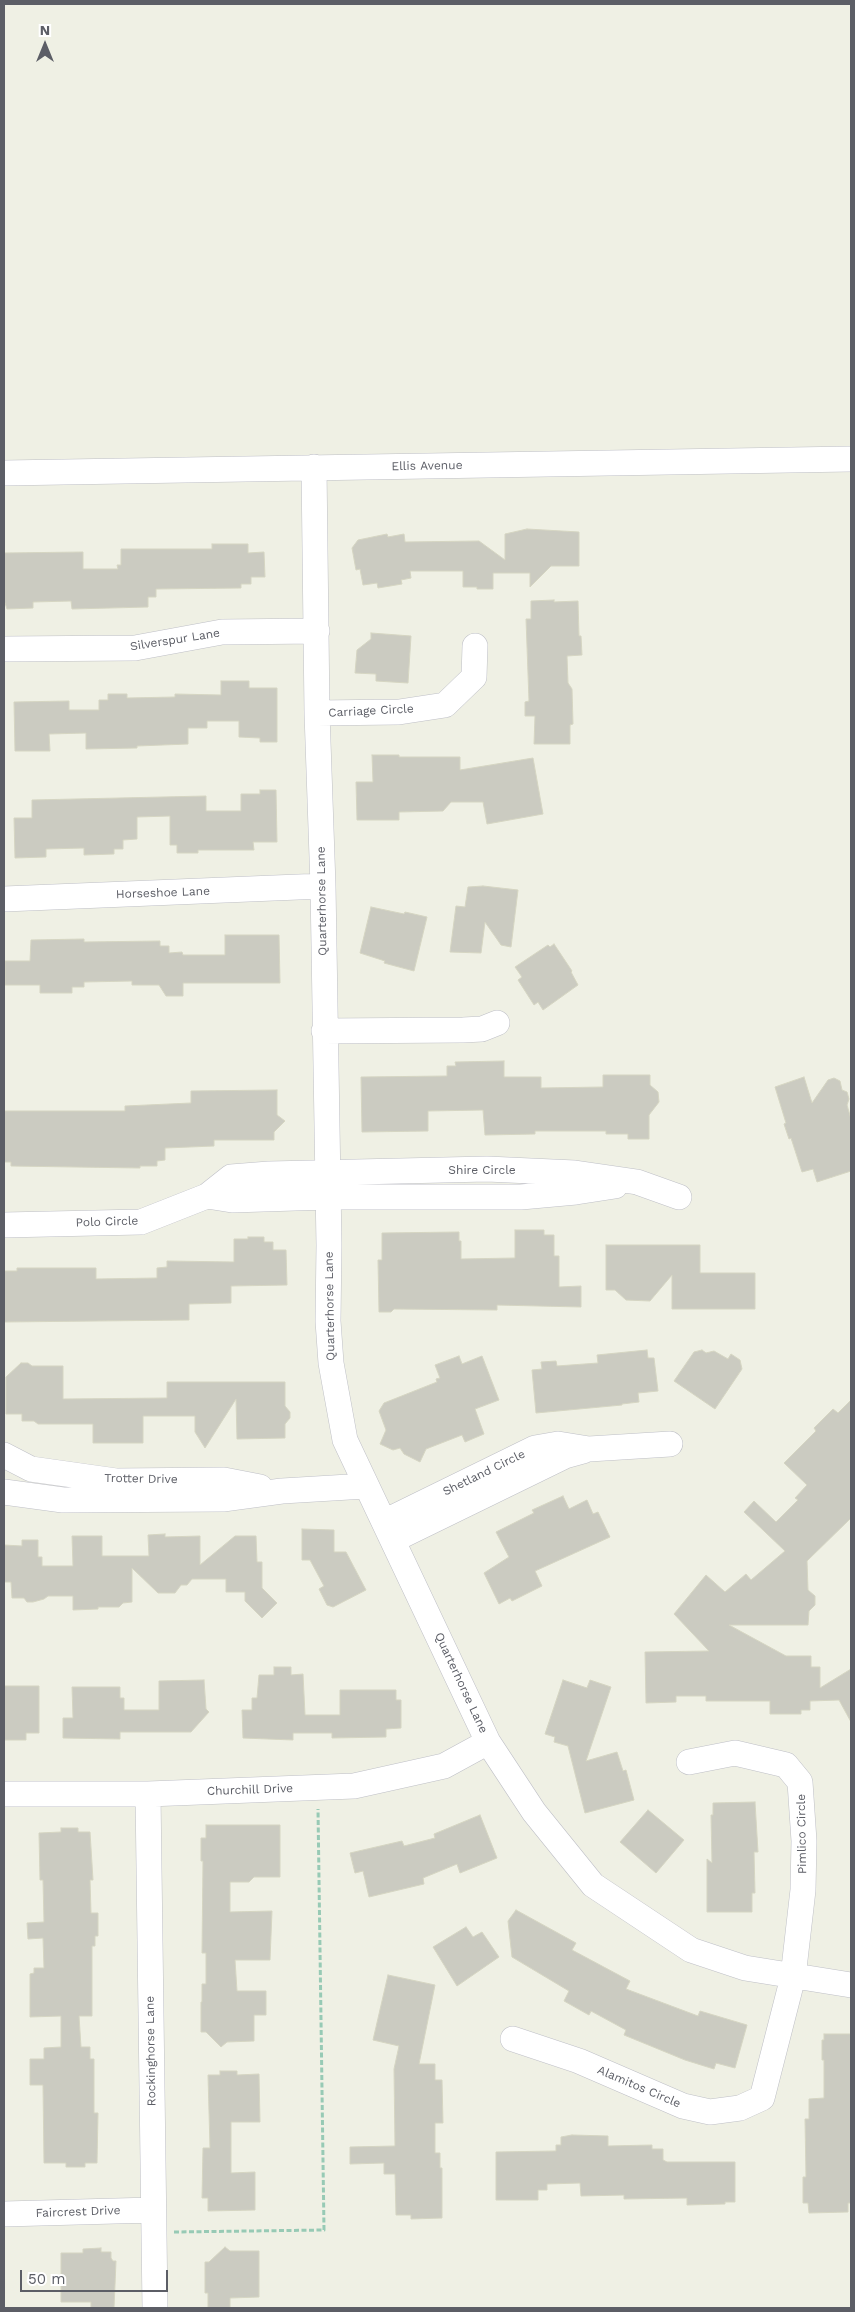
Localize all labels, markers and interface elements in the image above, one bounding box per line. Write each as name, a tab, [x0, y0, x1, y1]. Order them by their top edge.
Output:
north arrow	[20, 20, 70, 70]
text: N	[40, 22, 50, 38]
street label: Ellis Avenue	[391, 458, 463, 474]
street label: Silverspur Lane	[129, 626, 221, 654]
street label: Carriage Circle	[328, 702, 414, 720]
street label: Quarterhorse Lane	[314, 846, 330, 956]
street label: Horseshoe Lane	[116, 884, 210, 902]
street label: Shire Circle	[448, 1163, 516, 1177]
street label: Polo Circle	[75, 1214, 139, 1230]
street label: Quarterhorse Lane	[322, 1251, 338, 1361]
street label: Shetland Circle	[440, 1447, 528, 1499]
street label: Trotter Drive	[104, 1471, 178, 1487]
street label: Quarterhorse Lane	[431, 1630, 491, 1736]
street label: Churchill Drive	[207, 1781, 293, 1799]
street label: Pimlico Circle	[794, 1794, 810, 1874]
street label: Rockinghorse Lane	[143, 1996, 159, 2106]
street label: Alamitos Circle	[595, 2063, 683, 2111]
street label: Faircrest Drive	[35, 2203, 121, 2221]
scale bar	[22, 2260, 170, 2292]
text: 50 m	[28, 2270, 65, 2288]

